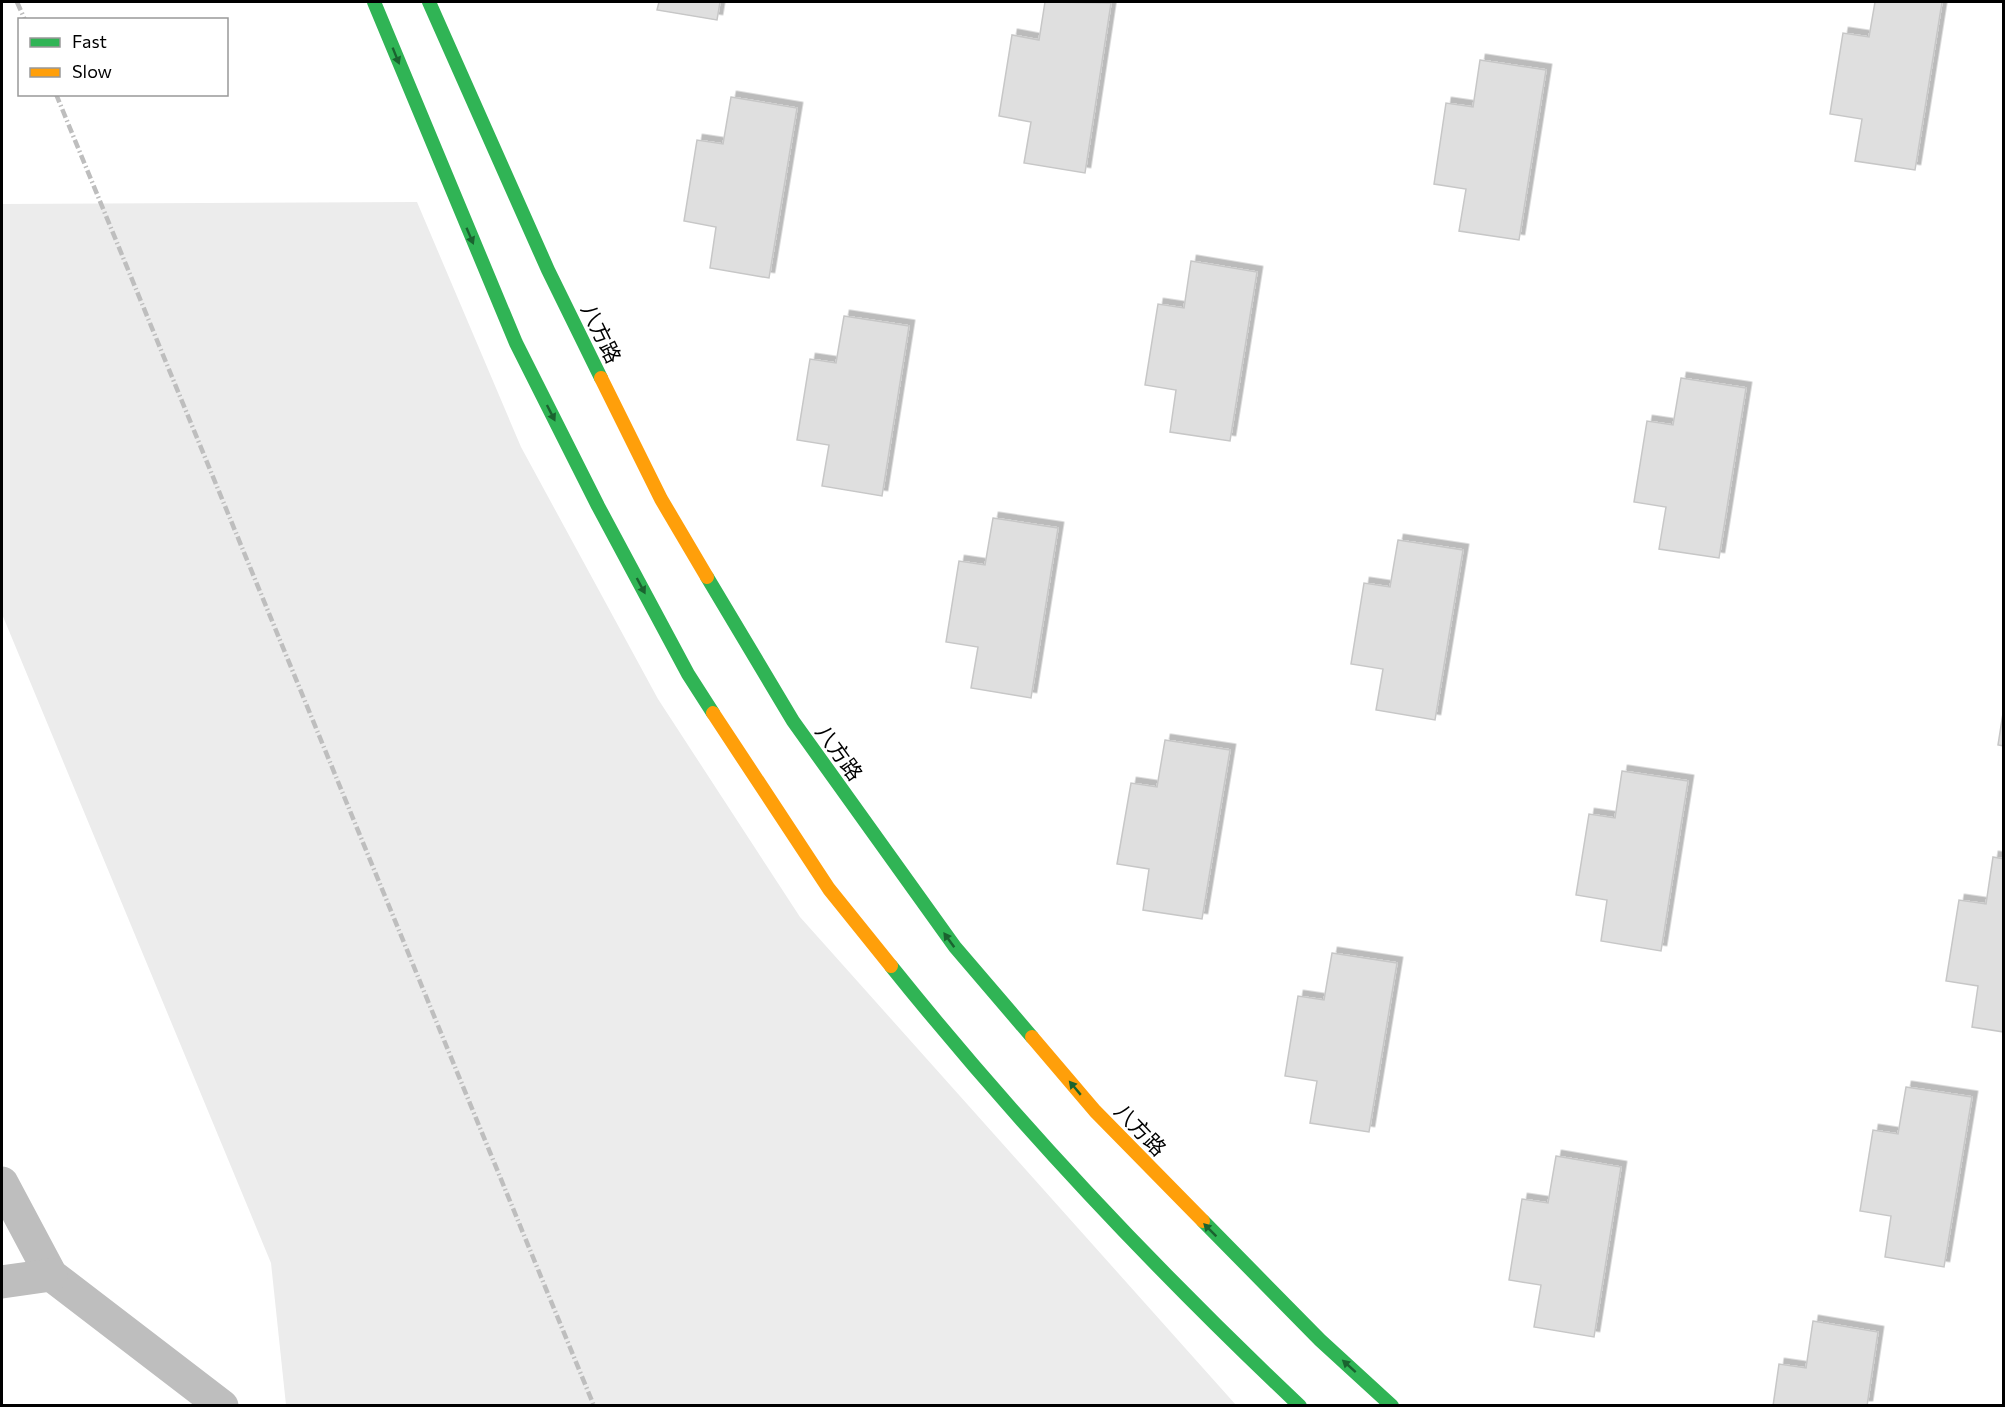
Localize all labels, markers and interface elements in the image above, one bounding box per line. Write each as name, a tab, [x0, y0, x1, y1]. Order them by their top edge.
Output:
legend	[18, 18, 228, 96]
text: Fast	[72, 30, 107, 52]
one-way arrow	[391, 47, 401, 65]
text: Slow	[72, 60, 112, 82]
one-way arrow	[466, 227, 475, 245]
street label: 八方路	[577, 299, 627, 367]
one-way arrow	[547, 405, 556, 422]
one-way arrow	[636, 578, 646, 595]
street label: 八方路	[811, 719, 869, 785]
one-way arrow	[943, 932, 955, 948]
one-way arrow	[1069, 1081, 1082, 1096]
street label: 八方路	[1110, 1098, 1172, 1160]
one-way arrow	[1203, 1223, 1217, 1237]
one-way arrow	[1342, 1360, 1357, 1373]

